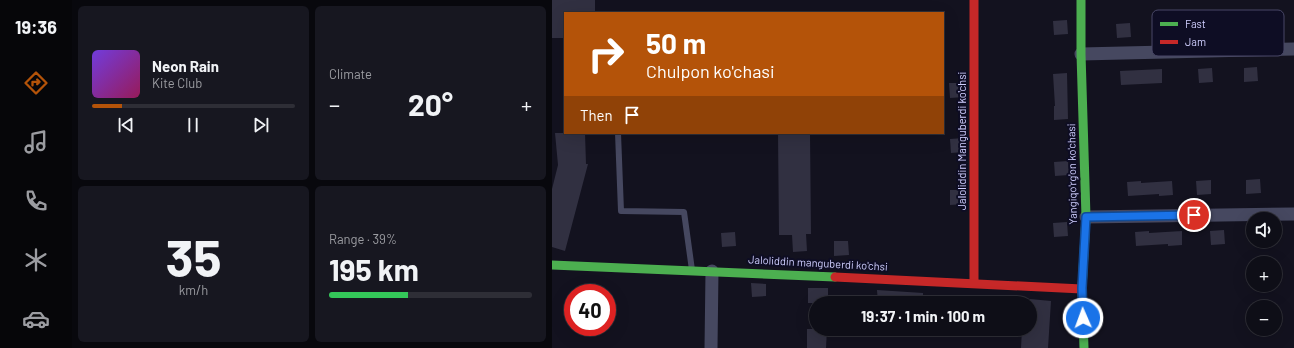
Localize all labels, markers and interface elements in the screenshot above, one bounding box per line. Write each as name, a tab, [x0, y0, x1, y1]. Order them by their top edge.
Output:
legend	[1152, 10, 1284, 56]
text: 19:36	[15, 16, 57, 38]
text: Fast	[1185, 17, 1206, 30]
text: 50 m	[646, 26, 706, 60]
icon: right	[580, 28, 632, 80]
text: Jam	[1185, 35, 1206, 48]
text: Neon Rain	[152, 57, 219, 75]
text: Chulpon ko'chasi	[646, 60, 775, 82]
text: Climate	[329, 66, 372, 82]
icon: directions	[22, 69, 50, 97]
street label: Jaloliddin Manguberdi ko'chsi	[955, 72, 968, 210]
text: Kite Club	[152, 75, 202, 91]
text: 20°	[408, 86, 453, 122]
text: −	[329, 91, 340, 117]
text: +	[521, 91, 532, 117]
icon: arrive	[621, 104, 643, 126]
text: Then	[580, 106, 613, 124]
icon: previous	[115, 114, 137, 136]
icon: pause	[182, 114, 204, 136]
icon: next	[250, 114, 272, 136]
street label: Yangiqo'rg'on ko'chasi	[1064, 123, 1079, 225]
icon: music	[22, 128, 50, 156]
icon: phone	[22, 187, 50, 215]
pin	[1177, 198, 1211, 232]
icon: arrive	[1183, 204, 1205, 226]
map controls	[1246, 212, 1282, 336]
button: sound	[1246, 212, 1282, 248]
text: 35	[165, 225, 222, 287]
text: Range · 39%	[329, 231, 397, 247]
icon: climate	[22, 246, 50, 274]
text: 195 km	[329, 251, 419, 287]
street label: Jaloliddin manguberdi ko'chsi	[748, 252, 888, 273]
button: +	[1246, 256, 1282, 292]
text: km/h	[179, 282, 208, 298]
speed limit sign: 40	[564, 284, 616, 336]
position arrow	[1062, 297, 1104, 339]
button: −	[1246, 300, 1282, 336]
icon: car	[22, 305, 50, 333]
text: 19:37 · 1 min · 100 m	[861, 307, 985, 325]

